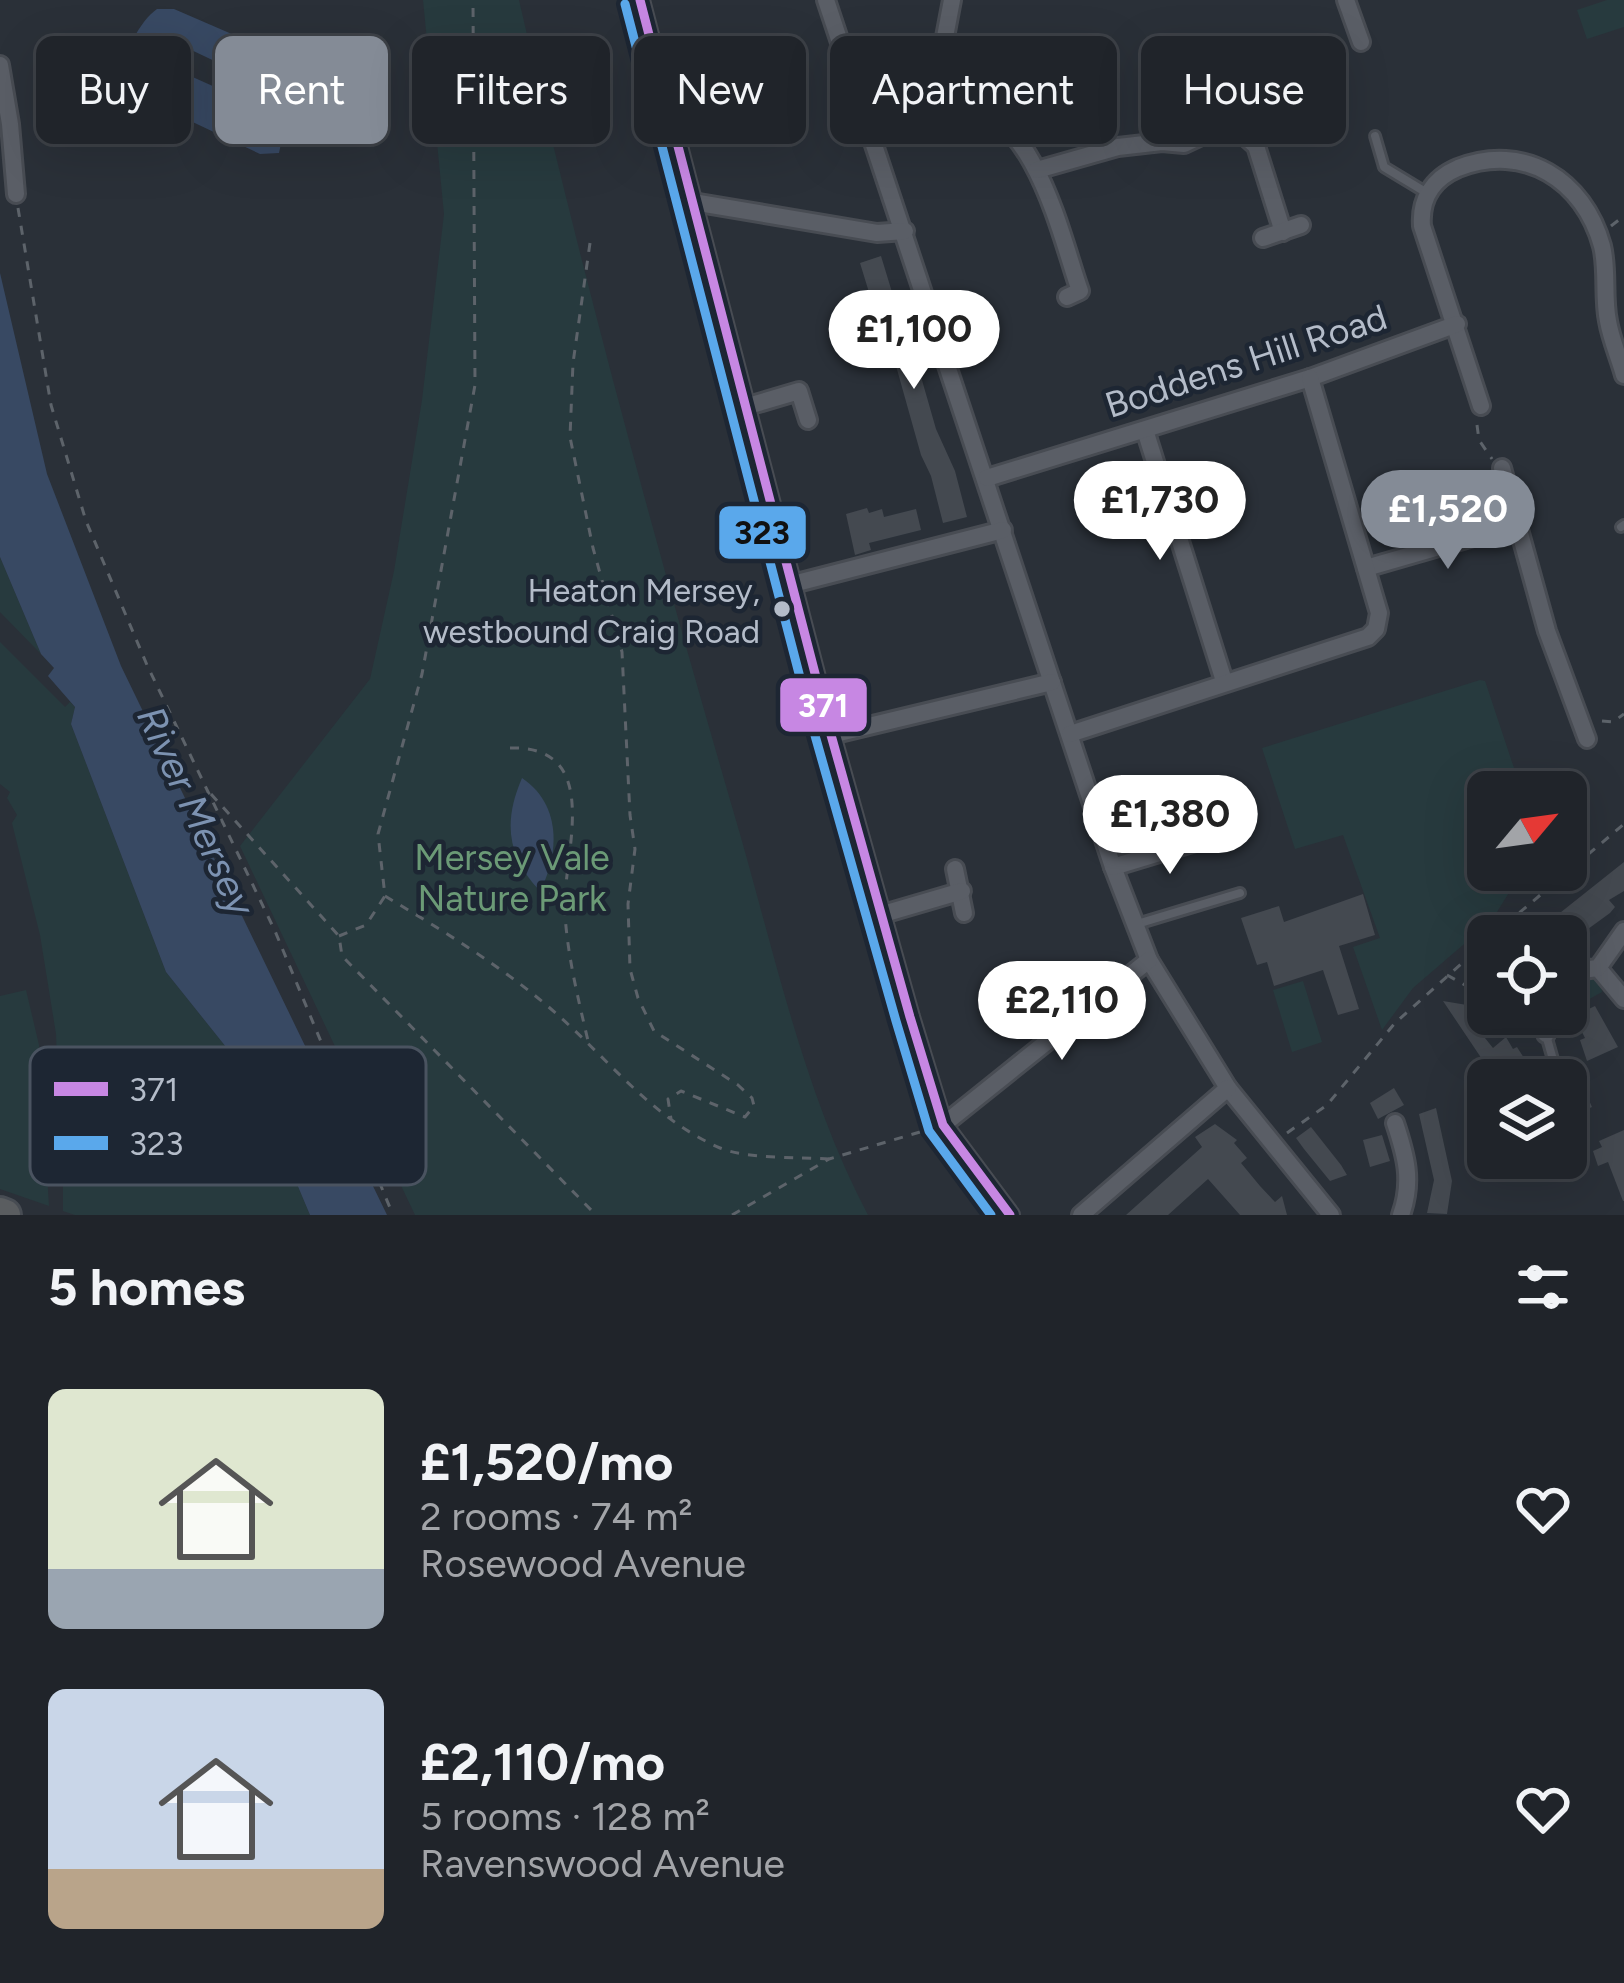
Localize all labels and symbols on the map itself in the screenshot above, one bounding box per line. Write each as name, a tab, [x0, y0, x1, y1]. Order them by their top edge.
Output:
pin: £1,100	[816, 290, 1012, 392]
street label: Boddens Hill Road	[1100, 295, 1392, 427]
pin: £1,730	[1062, 461, 1258, 563]
pin: £1,520	[1350, 470, 1546, 572]
line badge: 323	[717, 504, 808, 561]
text: 323	[734, 513, 790, 552]
place label: Heaton Mersey, westbound Craig Road	[423, 571, 760, 651]
marker: Heaton Mersey, westbound Craig Road	[771, 598, 793, 620]
line badge: 371	[778, 676, 869, 734]
text: 371	[798, 686, 848, 725]
water label: River Mersey	[127, 699, 266, 924]
north arrow	[1467, 771, 1587, 891]
pin: £1,380	[1072, 775, 1268, 877]
park label: Mersey Vale Nature Park	[414, 836, 610, 920]
pin: £2,110	[964, 961, 1160, 1063]
legend	[30, 1047, 426, 1185]
text: 371	[129, 1070, 178, 1109]
text: 323	[129, 1124, 183, 1163]

